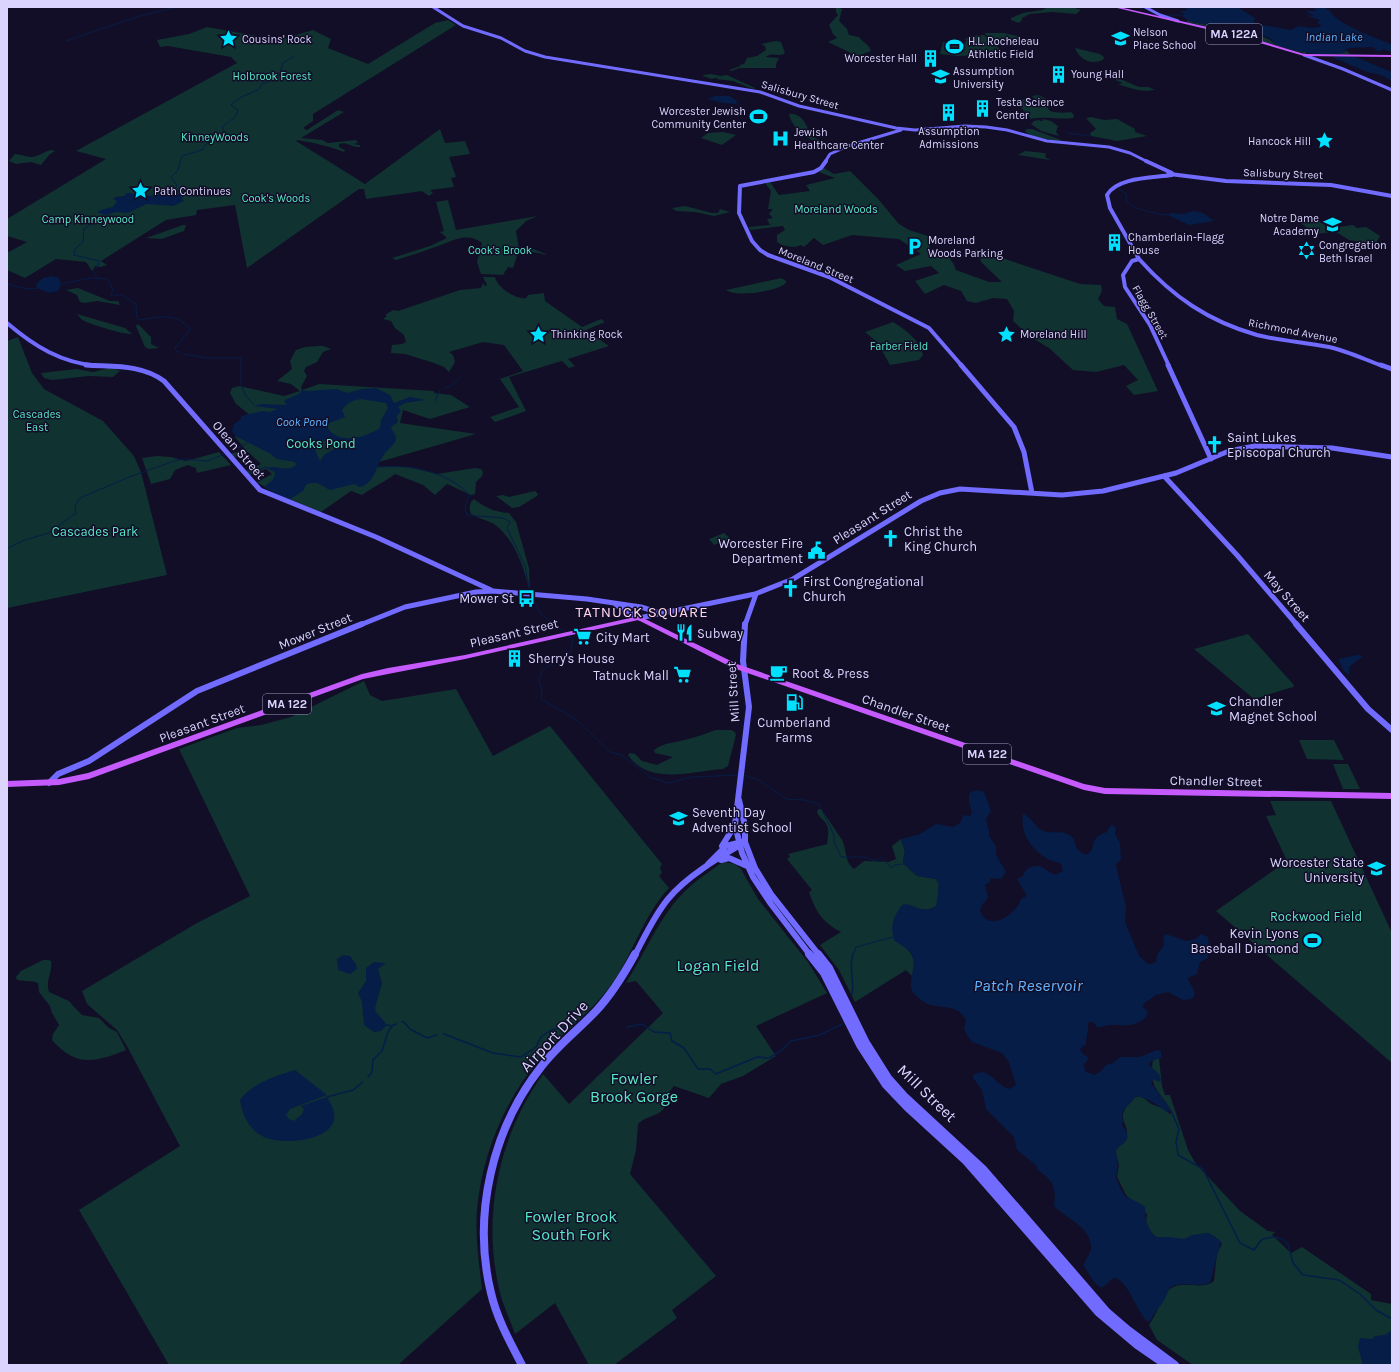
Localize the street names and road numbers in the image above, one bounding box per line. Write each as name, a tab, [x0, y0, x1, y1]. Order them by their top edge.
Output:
road number: MA 122A	[1206, 24, 1262, 44]
street label: Salisbury Street	[760, 78, 840, 112]
street label: Salisbury Street	[1243, 166, 1323, 182]
street label: Moreland Street	[776, 244, 856, 286]
street label: Flagg Street	[1129, 283, 1171, 341]
street label: Richmond Avenue	[1247, 316, 1339, 346]
street label: Olean Street	[210, 418, 269, 482]
street label: Pleasant Street	[830, 487, 914, 547]
street label: May Street	[1261, 567, 1313, 625]
street label: Mower Street	[276, 609, 354, 653]
street label: Pleasant Street	[468, 616, 560, 650]
street label: Mill Street	[723, 661, 743, 723]
street label: Chandler Street	[860, 691, 952, 735]
road number: MA 122	[263, 694, 311, 714]
street label: Pleasant Street	[157, 700, 247, 745]
road number: MA 122	[963, 744, 1011, 764]
street label: Chandler Street	[1170, 773, 1262, 789]
street label: Airport Drive	[516, 996, 592, 1076]
street label: Mill Street	[893, 1060, 961, 1126]

